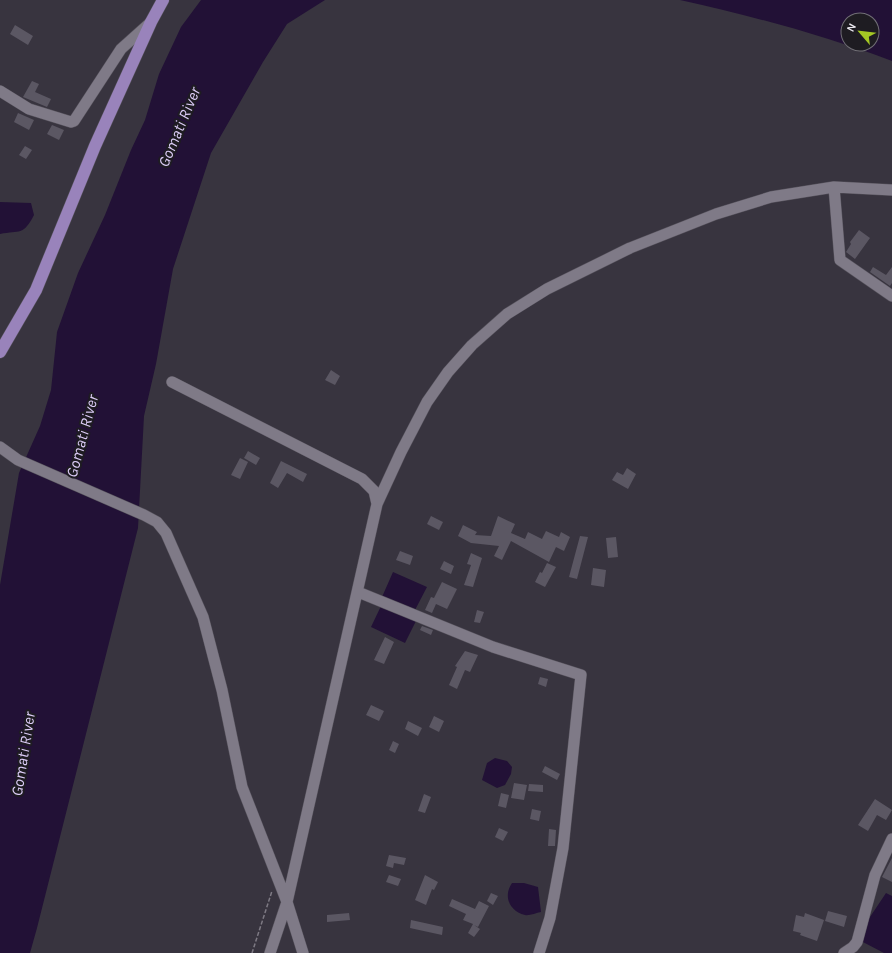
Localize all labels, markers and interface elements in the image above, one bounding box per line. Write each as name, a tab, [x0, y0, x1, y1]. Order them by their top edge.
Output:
north arrow	[840, 12, 880, 52]
text: N	[844, 21, 859, 34]
water label: Gomati River	[154, 84, 205, 170]
water label: Gomati River	[62, 392, 102, 480]
water label: Gomati River	[7, 710, 39, 798]

